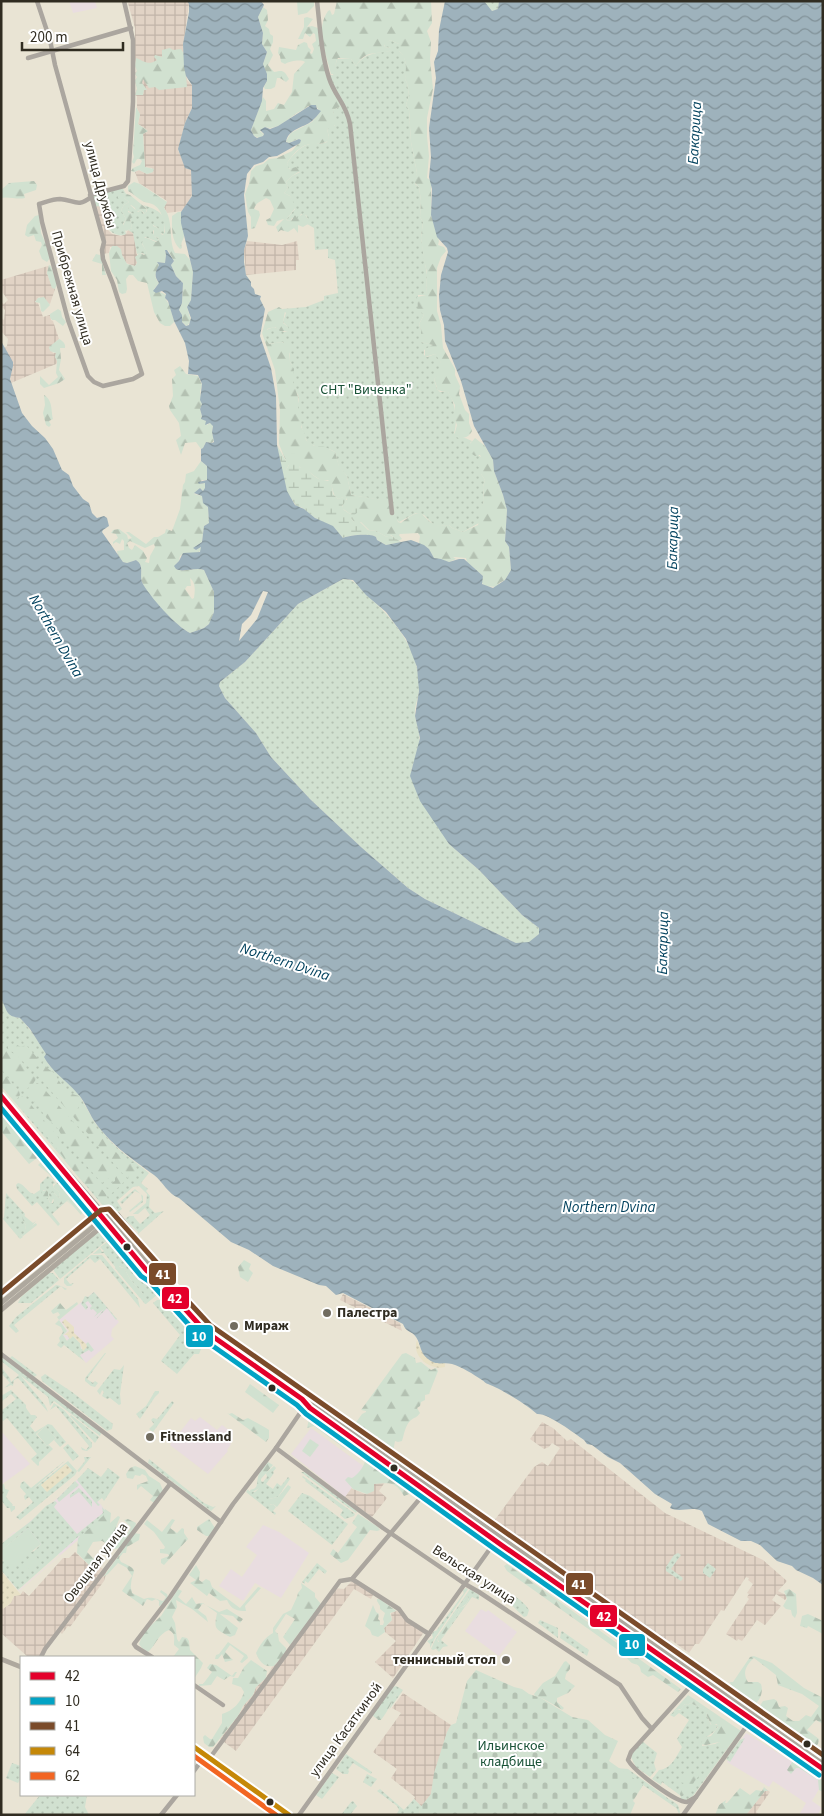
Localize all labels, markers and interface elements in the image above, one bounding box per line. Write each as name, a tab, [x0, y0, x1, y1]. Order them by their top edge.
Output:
scale bar	[22, 20, 124, 52]
text: 200 m	[30, 27, 68, 48]
water label: Бакарица	[683, 101, 707, 165]
street label: улица Дружбы	[79, 139, 121, 231]
street label: Прибрежная улица	[46, 228, 98, 348]
park label: СНТ "Виченка"	[320, 380, 412, 400]
water label: Бакарица	[662, 506, 684, 570]
water label: Northern Dvina	[24, 590, 88, 682]
water label: Бакарица	[652, 911, 674, 975]
water label: Northern Dvina	[237, 938, 333, 986]
water label: Northern Dvina	[562, 1197, 656, 1218]
unlabelled marker	[122, 1242, 132, 1252]
line badge: 41	[148, 1262, 177, 1286]
text: 41	[156, 1265, 170, 1285]
line badge: 42	[161, 1286, 190, 1310]
text: 42	[168, 1289, 182, 1309]
place label: Палестра	[337, 1303, 397, 1323]
marker: Палестра	[321, 1307, 333, 1319]
place label: Мираж	[244, 1316, 289, 1336]
marker: Мираж	[228, 1320, 240, 1332]
line badge: 10	[185, 1324, 214, 1348]
text: 10	[192, 1327, 206, 1347]
unlabelled marker	[267, 1383, 277, 1393]
place label: Fitnessland	[160, 1427, 232, 1447]
marker: Fitnessland	[144, 1431, 156, 1443]
unlabelled marker	[389, 1463, 399, 1473]
street label: Овощная улица	[59, 1519, 133, 1607]
street label: Вельская улица	[428, 1540, 520, 1610]
line badge: 41	[565, 1572, 594, 1596]
text: 41	[572, 1575, 586, 1595]
line badge: 42	[589, 1604, 618, 1628]
text: 42	[597, 1607, 611, 1627]
line badge: 10	[618, 1633, 646, 1657]
text: 10	[625, 1635, 639, 1655]
place label: теннисный стол	[393, 1650, 496, 1670]
marker: теннисный стол	[500, 1654, 512, 1666]
legend	[20, 1656, 195, 1796]
text: 42	[65, 1666, 80, 1687]
street label: улица Касаткиной	[305, 1679, 387, 1781]
text: 10	[65, 1691, 80, 1712]
text: 41	[65, 1716, 80, 1737]
park label: Ильинское кладбище	[478, 1736, 545, 1772]
unlabelled marker	[802, 1739, 812, 1749]
text: 64	[65, 1741, 80, 1762]
text: 62	[65, 1766, 80, 1787]
unlabelled marker	[265, 1797, 275, 1807]

